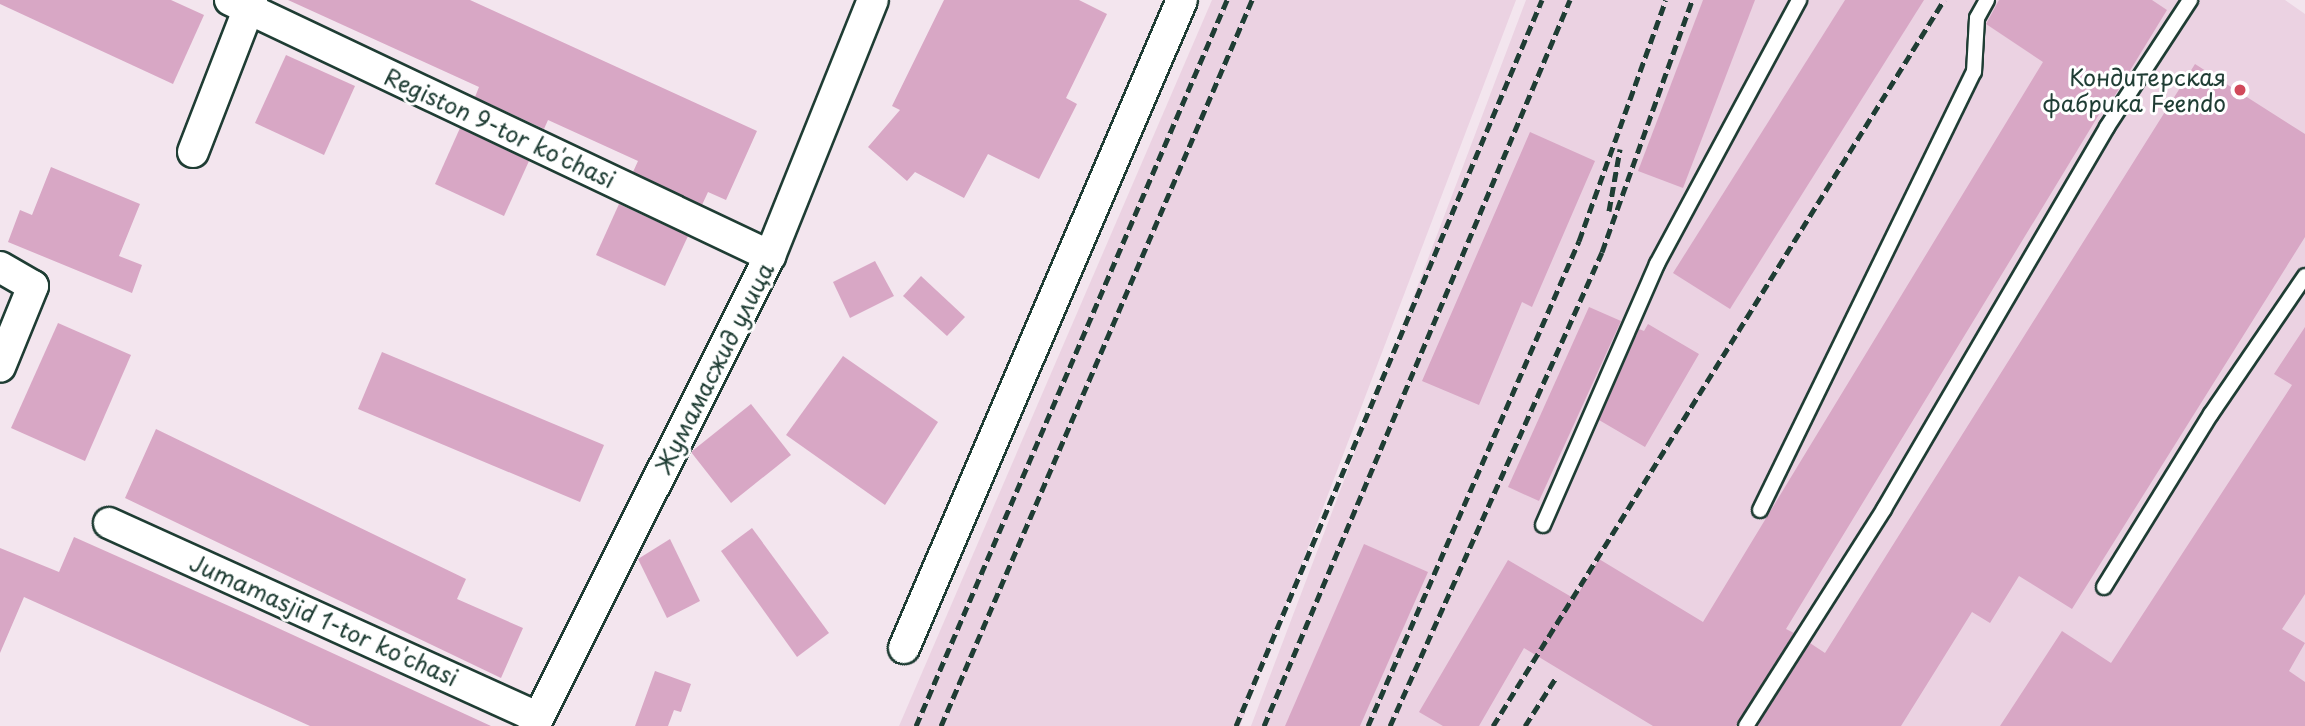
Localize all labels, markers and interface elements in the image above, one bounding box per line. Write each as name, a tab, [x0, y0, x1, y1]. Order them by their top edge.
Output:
street label: Registon 9-tor ko'chasi	[380, 62, 620, 194]
place label: Кондитерская фабрика Feendo	[2042, 63, 2226, 117]
marker: Кондитерская фабрика Feendo	[2232, 82, 2248, 98]
street label: Жумамасжид улица	[649, 257, 779, 479]
street label: Jumamasjid 1-tor ko'chasi	[186, 548, 462, 692]

